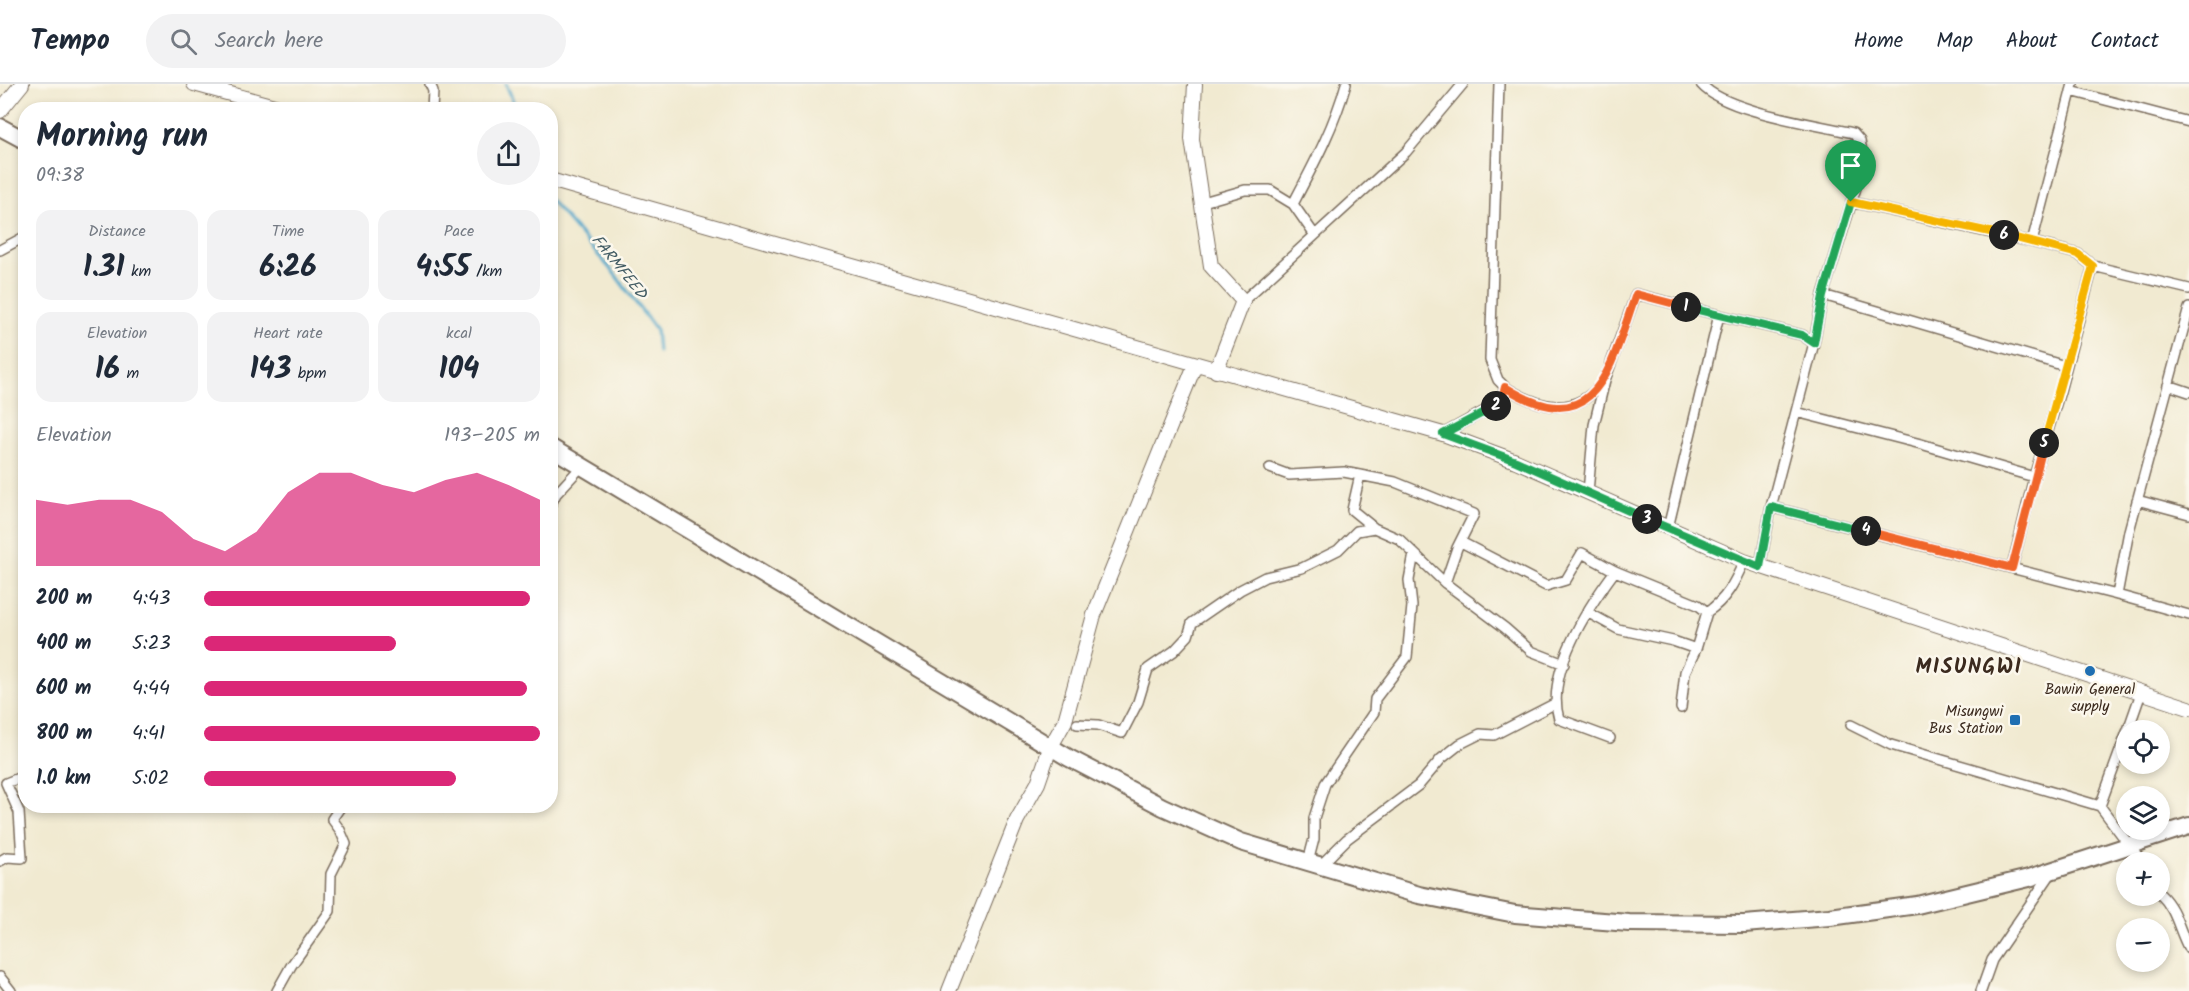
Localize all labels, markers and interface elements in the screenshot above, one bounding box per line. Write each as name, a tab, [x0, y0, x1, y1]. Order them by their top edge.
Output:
search box	[146, 14, 566, 68]
text: Tempo	[30, 19, 110, 64]
text: Search here	[215, 24, 323, 59]
icon: search	[167, 25, 200, 58]
text: Home	[1854, 25, 1903, 58]
text: Map	[1936, 25, 1973, 58]
text: About	[2006, 25, 2057, 58]
text: Contact	[2090, 25, 2159, 58]
text: Morning run	[36, 111, 208, 164]
button: share	[477, 122, 540, 185]
pin	[1825, 140, 1876, 202]
icon: arrive	[1834, 149, 1867, 182]
text: 09:38	[36, 160, 84, 192]
text: Distance	[88, 219, 146, 244]
text: Time	[272, 219, 304, 244]
text: Pace	[444, 219, 474, 244]
pin: 6	[1989, 220, 2019, 250]
text: 6	[2000, 222, 2008, 247]
water label: FARMFEED	[585, 229, 654, 306]
text: 1.31	[83, 244, 124, 292]
text: 6:26	[259, 244, 317, 292]
text: 4:55	[416, 244, 470, 292]
text: km	[124, 259, 151, 284]
text: /km	[470, 259, 502, 284]
pin: 1	[1671, 292, 1701, 322]
text: 1	[1684, 294, 1688, 319]
text: Elevation	[87, 321, 147, 346]
text: Heart rate	[253, 321, 323, 346]
text: kcal	[446, 321, 472, 346]
text: 16	[95, 346, 120, 394]
text: 143	[249, 346, 291, 394]
text: 104	[439, 346, 479, 394]
text: m	[120, 361, 139, 386]
text: bpm	[291, 361, 327, 386]
pin: 2	[1481, 391, 1511, 421]
text: 2	[1491, 393, 1501, 418]
text: Elevation	[36, 420, 112, 452]
text: 193–205 m	[444, 420, 540, 452]
pin: 5	[2029, 428, 2059, 458]
text: 5	[2040, 430, 2048, 455]
pin: 3	[1632, 504, 1662, 534]
text: 3	[1643, 506, 1651, 531]
pin: 4	[1851, 516, 1881, 546]
text: 4	[1862, 518, 1870, 543]
text: 200 m	[36, 583, 92, 615]
text: 4:43	[132, 583, 170, 615]
text: 400 m	[36, 628, 92, 660]
text: 5:23	[132, 628, 171, 660]
district label: MISUNGWI	[1915, 651, 2023, 684]
marker: Bawin General supply	[2083, 664, 2097, 678]
text: 600 m	[36, 673, 91, 705]
text: 4:44	[132, 673, 170, 705]
place label: Bawin General supply	[2045, 678, 2136, 719]
place label: Misungwi Bus Station	[1929, 700, 2004, 741]
marker: Misungwi Bus Station	[2008, 713, 2022, 727]
text: 800 m	[36, 718, 92, 750]
text: 4:41	[132, 718, 165, 750]
map controls	[2116, 720, 2170, 972]
button: locate	[2116, 720, 2170, 774]
text: 1.0 km	[36, 763, 91, 795]
text: 5:02	[132, 763, 169, 795]
button: layers	[2116, 786, 2170, 840]
button: +	[2116, 852, 2170, 906]
button: −	[2116, 918, 2170, 972]

